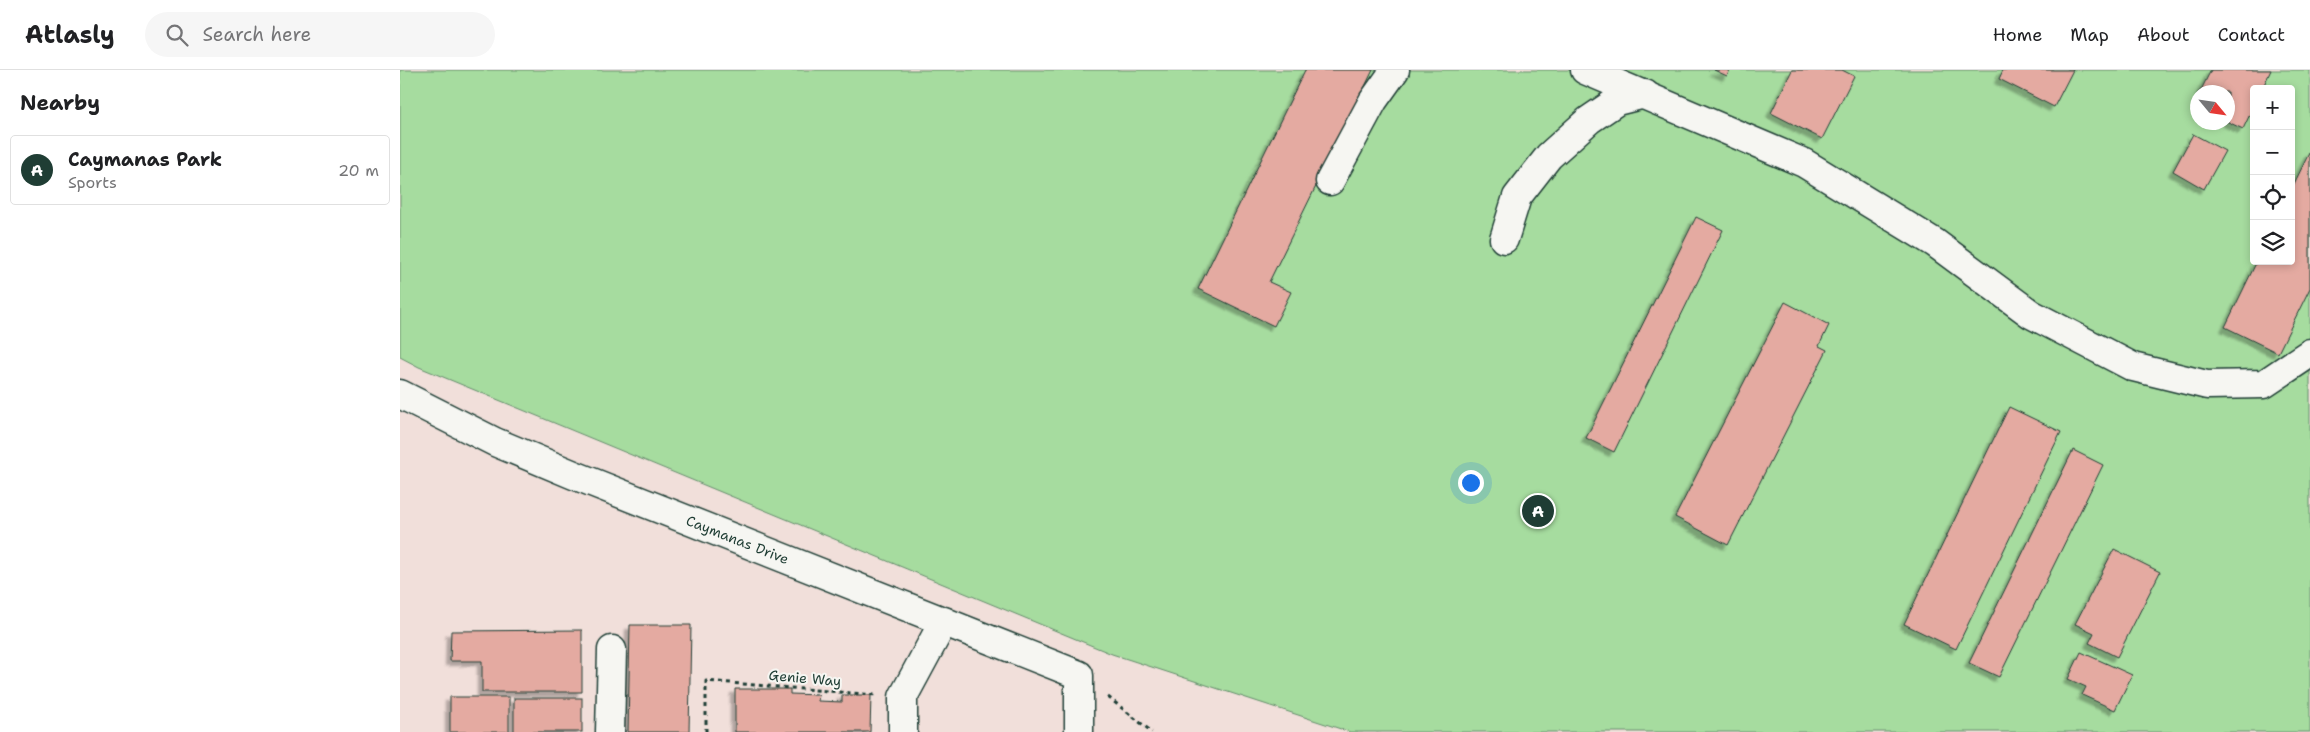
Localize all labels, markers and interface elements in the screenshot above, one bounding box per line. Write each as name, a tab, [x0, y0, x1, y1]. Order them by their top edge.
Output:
search box	[145, 12, 495, 57]
text: Atlasly	[25, 19, 115, 51]
icon: search	[163, 21, 191, 49]
text: Search here	[203, 22, 311, 47]
text: Home	[1993, 23, 2042, 47]
text: Map	[2070, 23, 2109, 47]
text: About	[2137, 23, 2190, 47]
text: Contact	[2218, 23, 2285, 47]
north arrow	[2190, 85, 2235, 130]
map controls	[2250, 85, 2295, 265]
button: +	[2250, 85, 2295, 130]
text: Nearby	[20, 89, 100, 117]
button: −	[2250, 130, 2295, 175]
text: Caymanas Park	[68, 147, 222, 172]
text: A	[31, 160, 43, 181]
text: 20 m	[338, 160, 379, 181]
text: Sports	[68, 172, 117, 193]
button: locate	[2250, 175, 2295, 220]
button: layers	[2250, 220, 2295, 265]
your location	[1458, 470, 1484, 496]
pin: A	[1522, 492, 1554, 530]
street label: Caymanas Drive	[684, 511, 792, 568]
street label: Genie Way	[768, 666, 842, 690]

